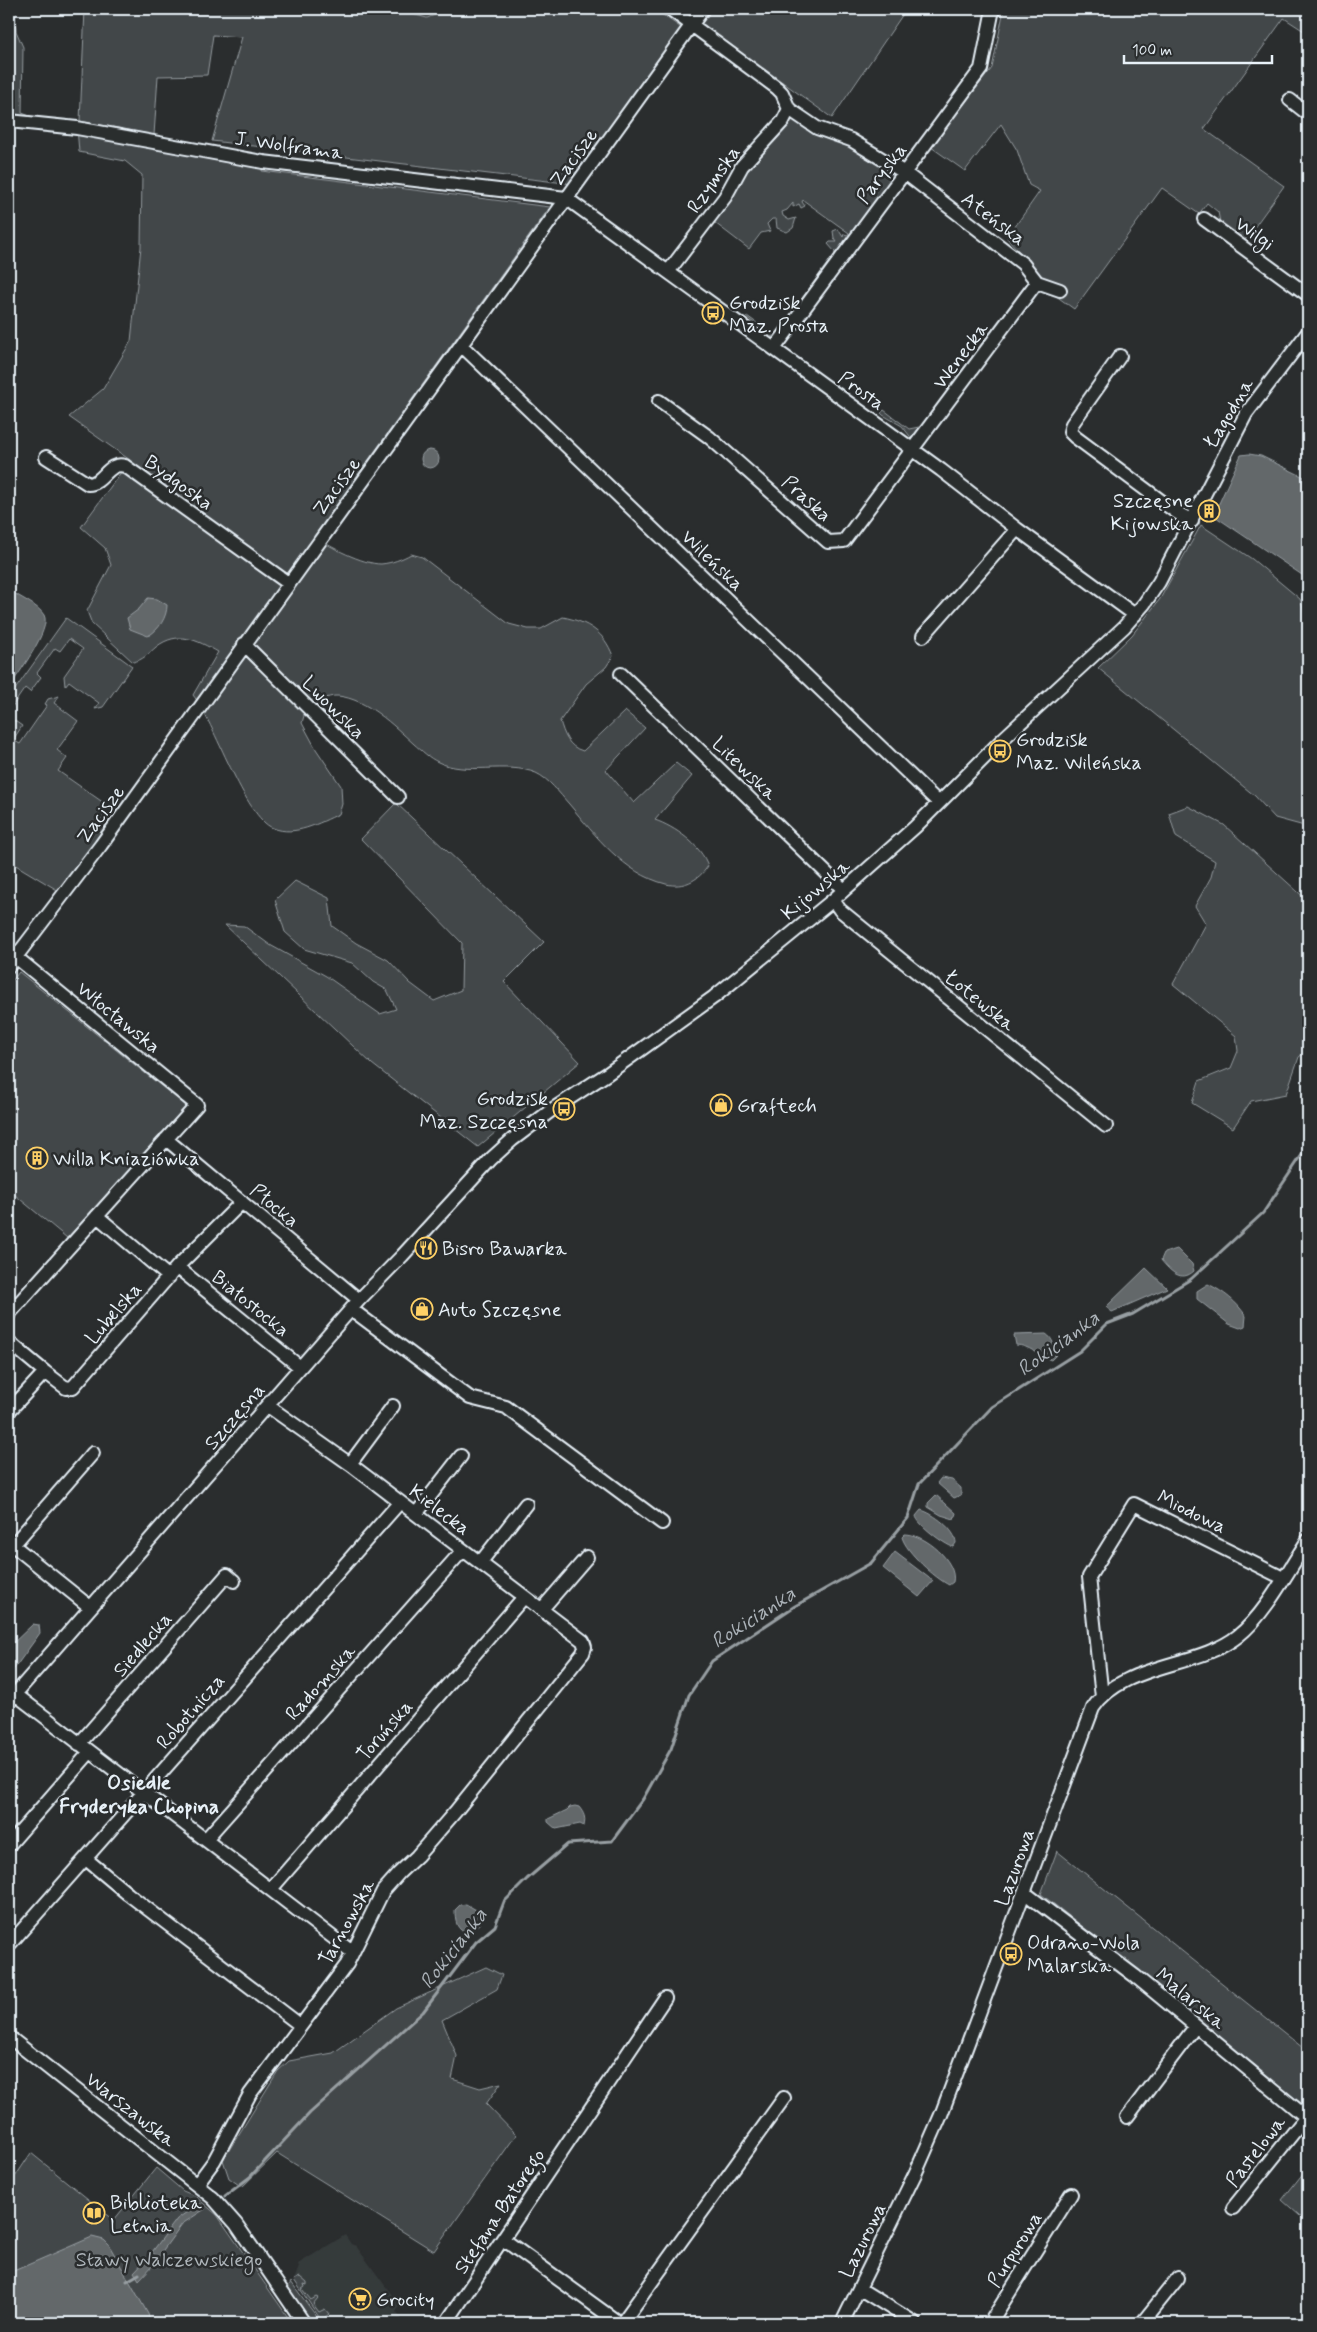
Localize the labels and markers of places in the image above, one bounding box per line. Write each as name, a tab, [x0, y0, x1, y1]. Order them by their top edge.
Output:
place label: Grodzisk Maz. Prosta	[729, 290, 829, 340]
bus stop icon: Grodzisk Maz. Prosta	[701, 301, 725, 325]
place label: Szczęsne Kijowska	[1111, 488, 1194, 538]
building icon: Szczęsne Kijowska	[1197, 499, 1221, 523]
place label: Grodzisk Maz. Wileńska	[1016, 727, 1142, 777]
bus stop icon: Grodzisk Maz. Wileńska	[988, 739, 1012, 763]
place label: Grodzisk Maz. Szczęsna	[419, 1086, 548, 1136]
shop icon: Graftech	[709, 1093, 733, 1117]
place label: Graftech	[737, 1093, 817, 1120]
bus stop icon: Grodzisk Maz. Szczęsna	[552, 1097, 576, 1121]
building icon: Willa Kniaziówka	[25, 1146, 49, 1170]
place label: Willa Kniaziówka	[53, 1146, 200, 1173]
restaurant icon: Bisro Bawarka	[414, 1236, 438, 1260]
place label: Bisro Bawarka	[442, 1236, 568, 1263]
shop icon: Auto Szczęsne	[410, 1297, 434, 1321]
place label: Auto Szczęsne	[438, 1297, 562, 1324]
place label: Odrano-Wola Malarska	[1027, 1930, 1140, 1980]
bus stop icon: Odrano-Wola Malarska	[999, 1942, 1023, 1966]
place label: Biblioteka Letnia	[110, 2190, 203, 2240]
library icon: Biblioteka Letnia	[82, 2201, 106, 2225]
supermarket icon: Grocity	[348, 2287, 372, 2311]
place label: Grocity	[376, 2287, 435, 2314]

